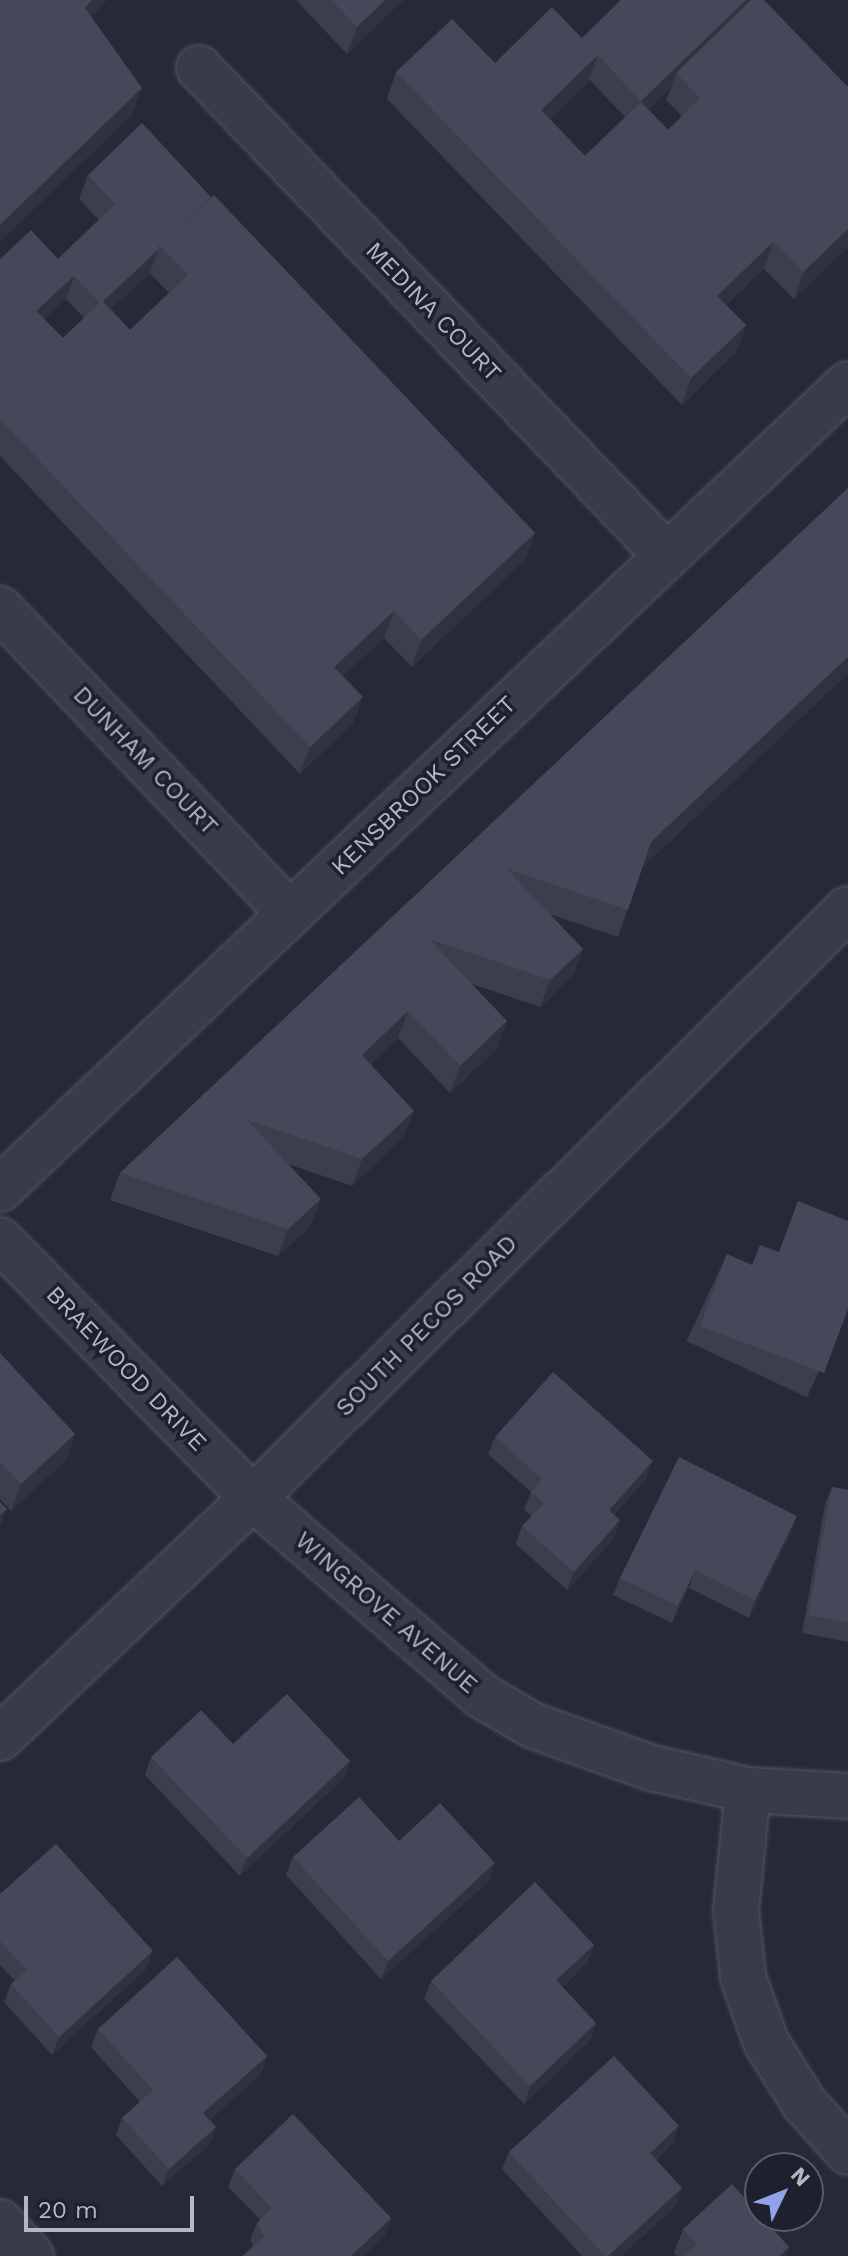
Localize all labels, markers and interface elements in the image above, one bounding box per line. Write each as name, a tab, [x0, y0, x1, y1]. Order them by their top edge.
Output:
street label: MEDINA COURT	[359, 236, 507, 388]
street label: DUNHAM COURT	[67, 681, 223, 841]
street label: KENSBROOK STREET	[326, 690, 522, 882]
street label: SOUTH PECOS ROAD	[330, 1229, 524, 1423]
street label: BRAEWOOD DRIVE	[40, 1280, 212, 1458]
street label: WINGROVE AVENUE	[289, 1526, 483, 1700]
north arrow	[744, 2152, 824, 2232]
text: N	[786, 2162, 815, 2191]
scale bar	[28, 2180, 198, 2230]
text: 20 m	[38, 2196, 98, 2224]

